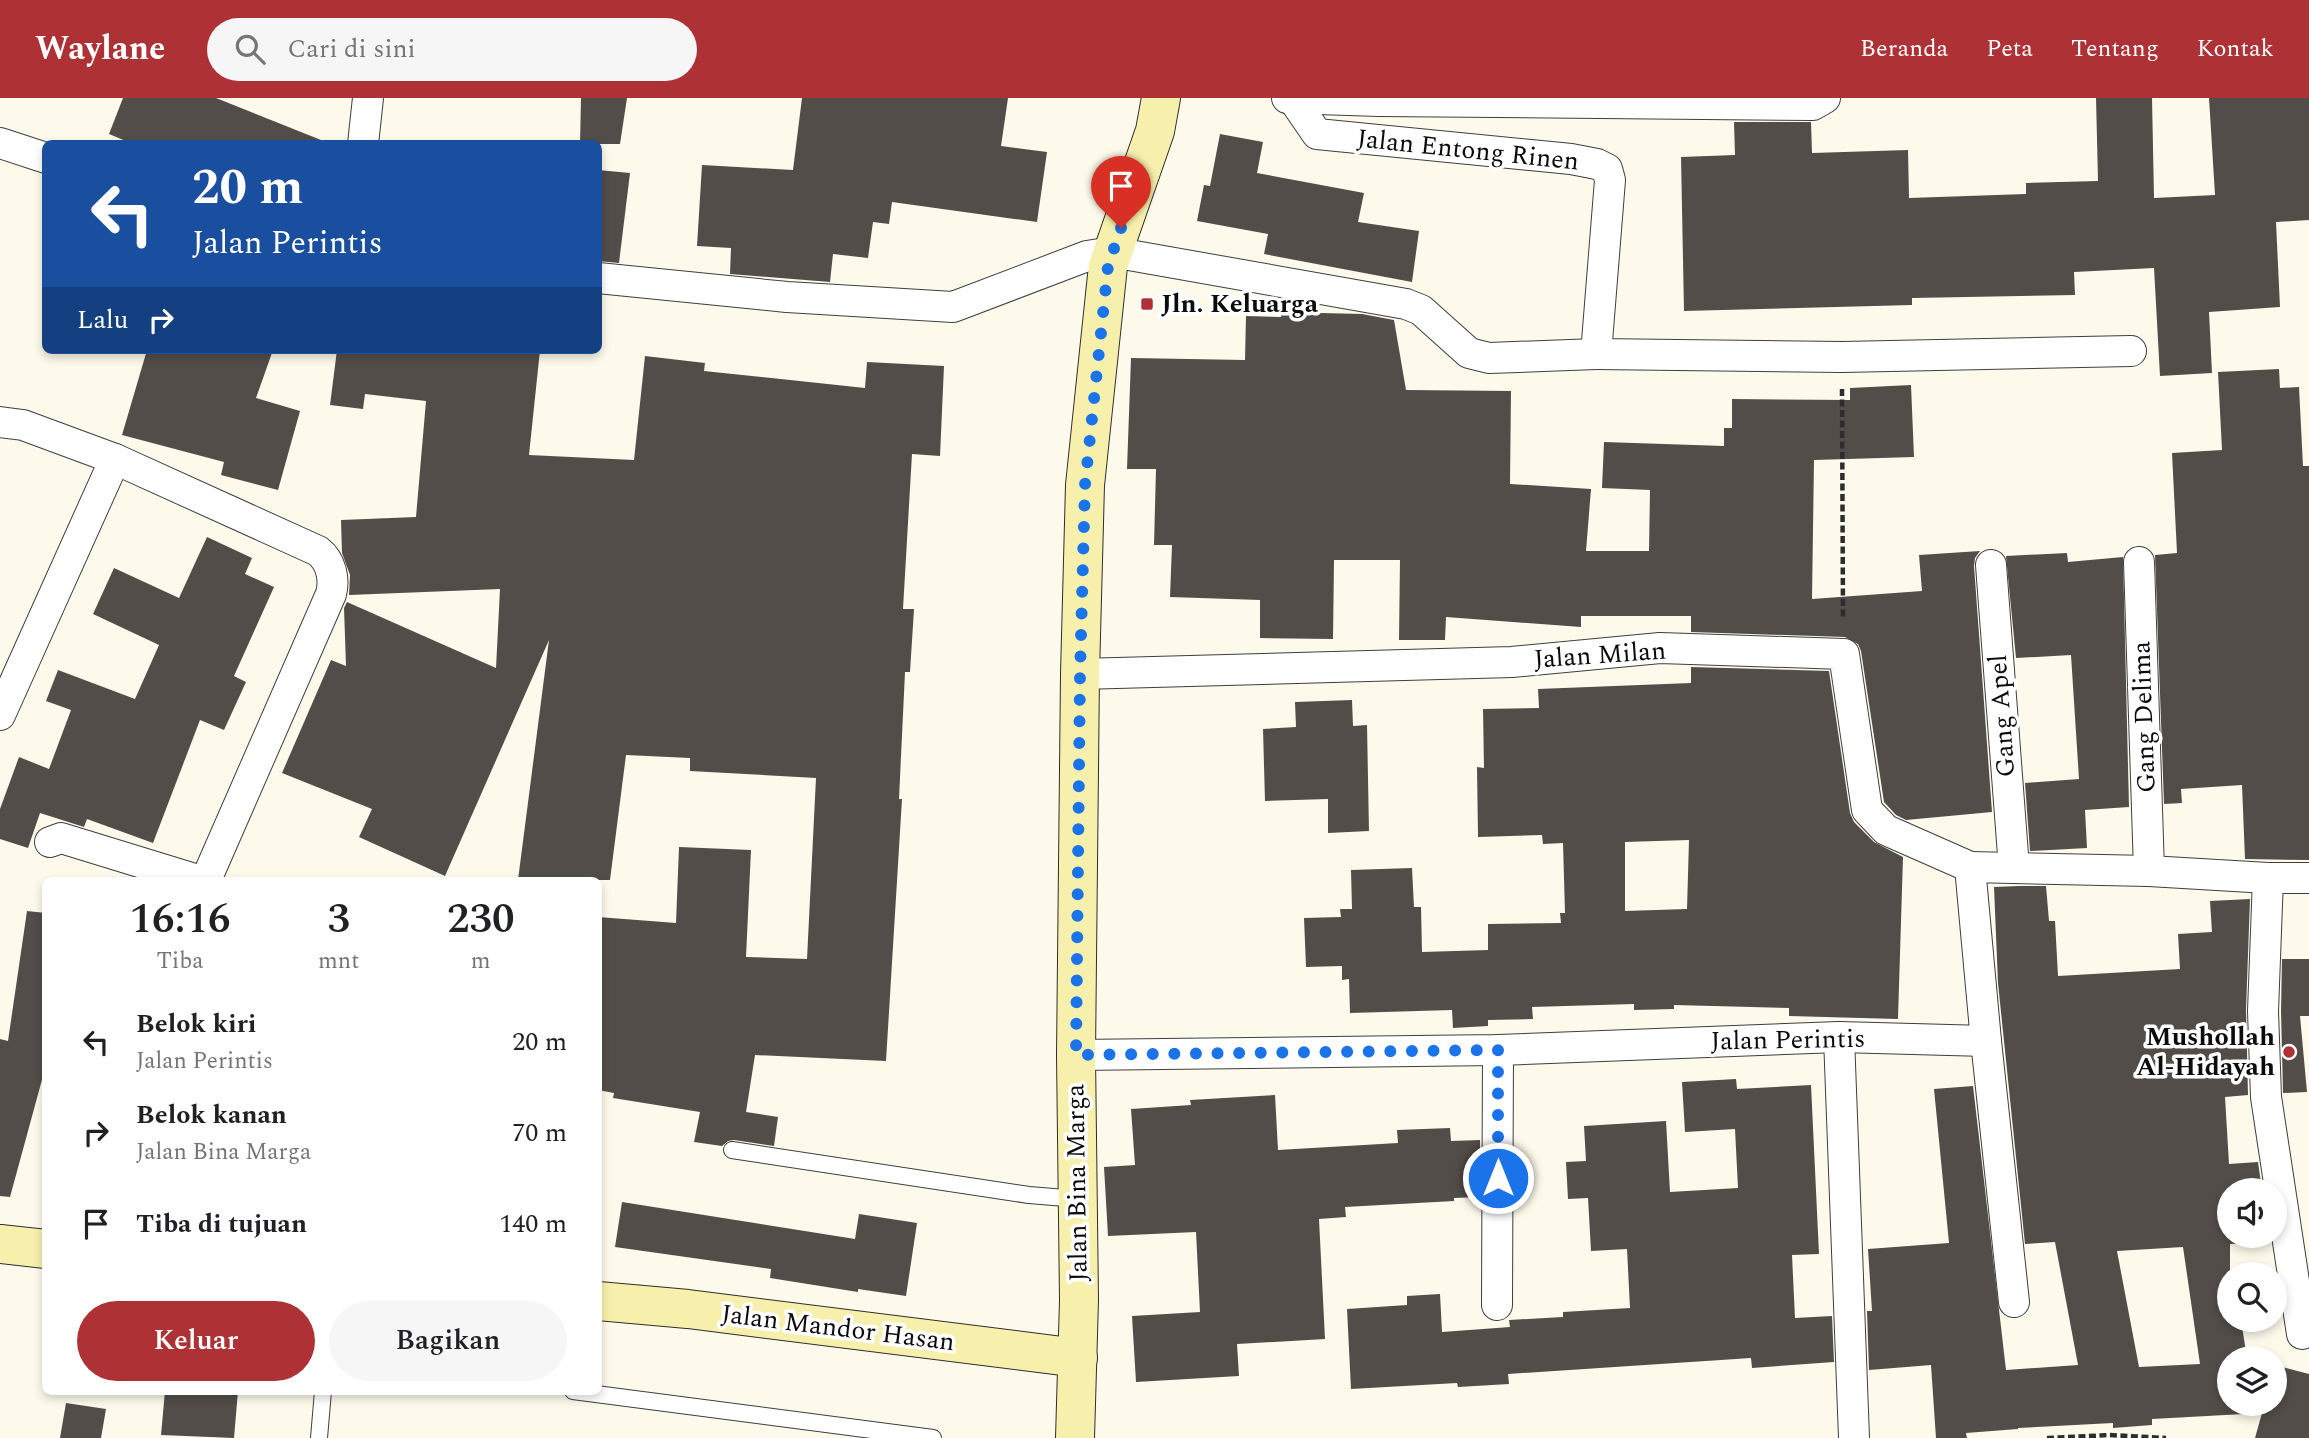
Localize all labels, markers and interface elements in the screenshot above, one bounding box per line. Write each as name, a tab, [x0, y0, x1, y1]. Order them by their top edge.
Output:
search box	[207, 18, 697, 81]
text: Waylane	[35, 24, 165, 74]
text: Cari di sini	[287, 29, 416, 69]
icon: search	[231, 30, 269, 68]
text: Beranda	[1860, 31, 1948, 67]
text: Peta	[1986, 31, 2033, 67]
text: Tentang	[2071, 31, 2159, 67]
text: Kontak	[2197, 31, 2274, 67]
street label: Jalan Entong Rinen	[1355, 118, 1581, 182]
text: 20 m	[192, 151, 303, 226]
pin	[1091, 156, 1151, 228]
icon: arrive	[1102, 167, 1140, 205]
icon: left	[77, 168, 168, 259]
text: Jalan Perintis	[192, 219, 382, 268]
place label: Jln. Keluarga	[1161, 284, 1319, 324]
marker: Jln. Keluarga	[1139, 296, 1155, 312]
text: Lalu	[77, 300, 128, 340]
icon: right	[142, 301, 180, 339]
street label: Jalan Milan	[1533, 630, 1667, 680]
street label: Gang Delima	[2121, 640, 2167, 794]
street label: Gang Apel	[1978, 653, 2026, 779]
text: 16:16	[130, 888, 231, 951]
text: 3	[327, 888, 350, 951]
text: 230	[447, 888, 514, 951]
text: Tiba	[157, 944, 204, 979]
text: mnt	[318, 944, 359, 979]
text: m	[471, 944, 491, 979]
text: Belok kiri	[136, 1004, 256, 1044]
place label: Mushollah Al-Hidayah	[2136, 1017, 2275, 1087]
street label: Jalan Perintis	[1710, 1019, 1866, 1061]
text: 20 m	[512, 1022, 567, 1062]
icon: left	[77, 1023, 115, 1061]
text: Jalan Perintis	[136, 1044, 273, 1079]
marker: Mushollah Al-Hidayah	[2281, 1044, 2297, 1060]
street label: Jalan Bina Marga	[1055, 1083, 1099, 1282]
text: Belok kanan	[136, 1095, 287, 1135]
text: 70 m	[512, 1113, 567, 1153]
icon: right	[77, 1114, 115, 1152]
text: Jalan Bina Marga	[136, 1135, 311, 1170]
position arrow	[1461, 1141, 1535, 1215]
map controls	[2217, 1178, 2287, 1416]
button: sound	[2217, 1178, 2287, 1248]
text: Tiba di tujuan	[136, 1204, 307, 1244]
text: 140 m	[499, 1204, 567, 1244]
icon: arrive	[77, 1205, 115, 1243]
button: search	[2217, 1262, 2287, 1332]
street label: Jalan Mandor Hasan	[719, 1294, 957, 1362]
button: Keluar	[77, 1301, 315, 1381]
button: Bagikan	[329, 1301, 567, 1381]
button: layers	[2217, 1346, 2287, 1416]

